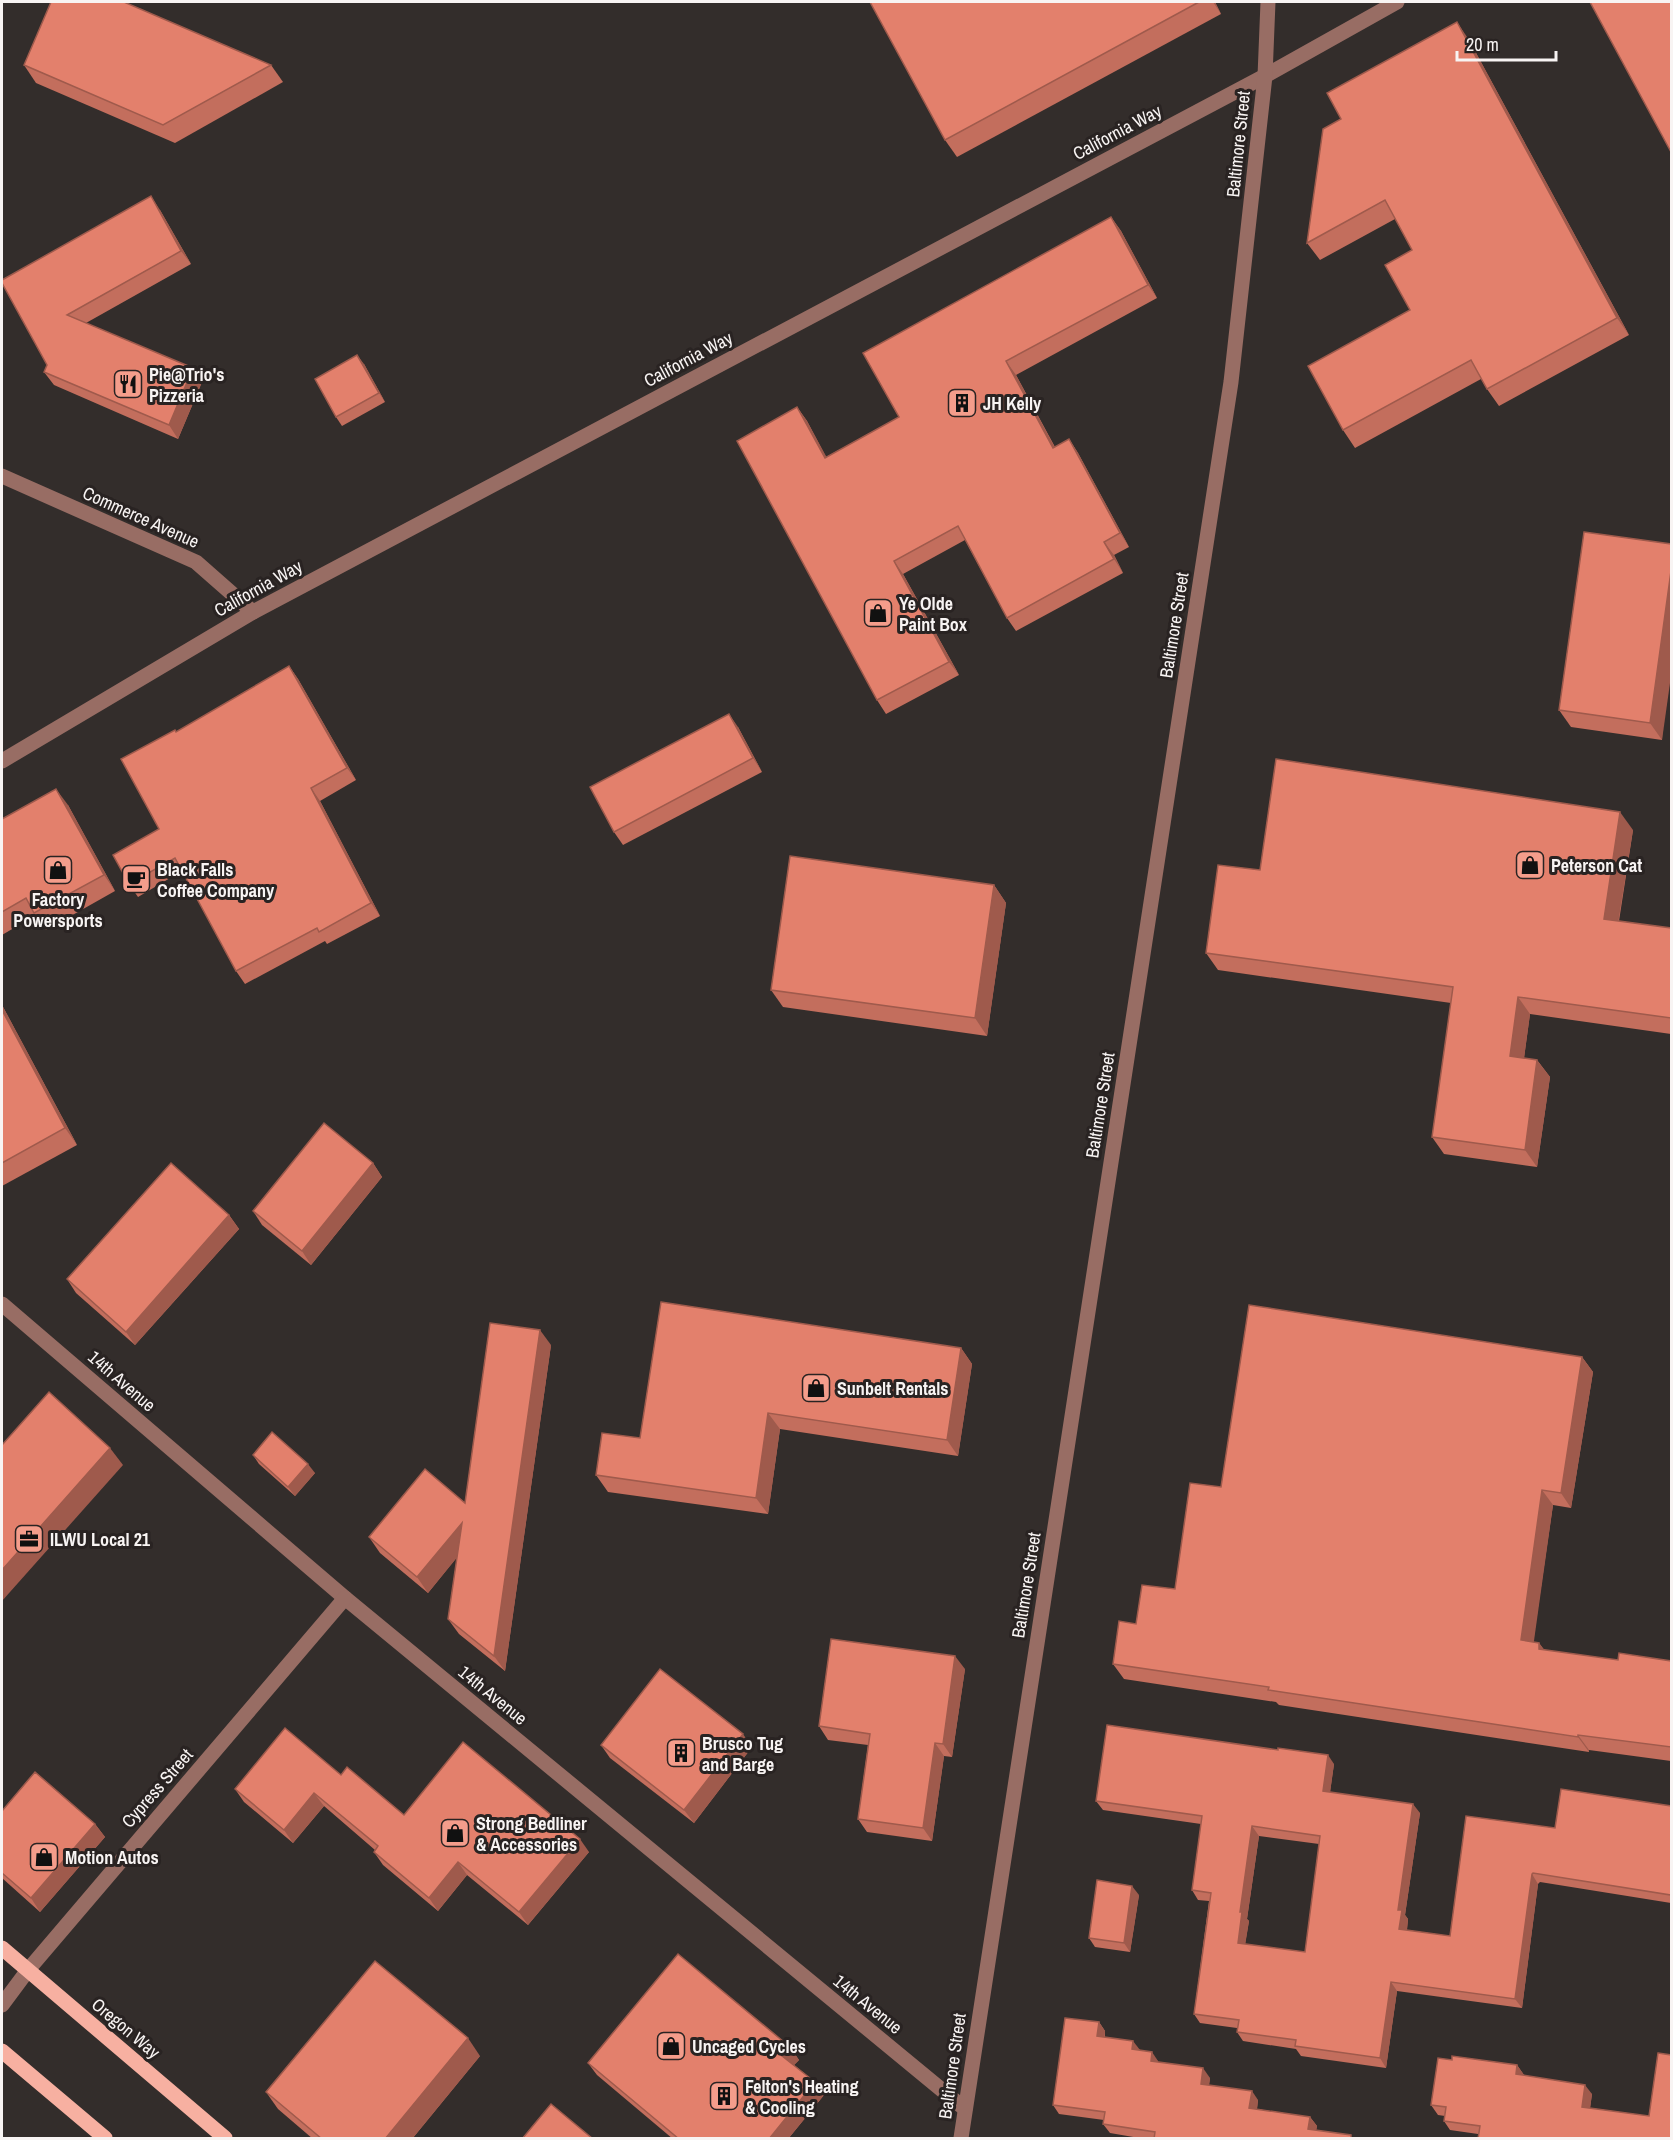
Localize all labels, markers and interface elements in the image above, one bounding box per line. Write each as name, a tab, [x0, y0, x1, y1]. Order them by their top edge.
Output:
scale bar	[1457, 24, 1556, 62]
text: 20 m	[1466, 32, 1499, 57]
street label: Baltimore Street	[1220, 90, 1256, 198]
street label: California Way	[1068, 98, 1166, 166]
street label: California Way	[639, 325, 737, 393]
place label: Pie@Trio's Pizzeria	[149, 362, 224, 408]
restaurant icon: Pie@Trio's Pizzeria	[112, 368, 144, 400]
building icon: JH Kelly	[946, 387, 978, 419]
place label: JH Kelly	[983, 391, 1042, 416]
street label: Commerce Avenue	[79, 480, 203, 554]
street label: California Way	[209, 553, 307, 622]
street label: Baltimore Street	[1153, 570, 1195, 680]
place label: Ye Olde Paint Box	[899, 591, 968, 637]
shop icon: Ye Olde Paint Box	[862, 597, 894, 629]
shop icon: Peterson Cat	[1514, 849, 1546, 881]
place label: Peterson Cat	[1551, 853, 1642, 878]
shop icon: Factory Powersports	[42, 854, 74, 886]
place label: Black Falls Coffee Company	[157, 857, 275, 903]
cafe icon: Black Falls Coffee Company	[120, 863, 152, 895]
place label: Factory Powersports	[13, 887, 103, 933]
street label: Baltimore Street	[1079, 1050, 1121, 1160]
street label: 14th Avenue	[83, 1345, 161, 1417]
shop icon: Sunbelt Rentals	[800, 1372, 832, 1404]
place label: Sunbelt Rentals	[837, 1376, 949, 1401]
office icon: ILWU Local 21	[13, 1523, 45, 1555]
place label: ILWU Local 21	[50, 1527, 151, 1552]
street label: Baltimore Street	[1005, 1530, 1047, 1640]
street label: 14th Avenue	[453, 1660, 533, 1730]
place label: Brusco Tug and Barge	[702, 1731, 783, 1777]
building icon: Brusco Tug and Barge	[665, 1737, 697, 1769]
street label: Cypress Street	[116, 1743, 198, 1833]
place label: Strong Bedliner & Accessories	[476, 1811, 587, 1857]
shop icon: Strong Bedliner & Accessories	[439, 1817, 471, 1849]
shop icon: Motion Autos	[28, 1841, 60, 1873]
place label: Motion Autos	[65, 1845, 159, 1870]
street label: 14th Avenue	[828, 1969, 908, 2039]
street label: Oregon Way	[86, 1992, 166, 2064]
street label: Baltimore Street	[932, 2011, 972, 2121]
shop icon: Uncaged Cycles	[655, 2030, 687, 2062]
place label: Uncaged Cycles	[692, 2034, 806, 2059]
place label: Felton's Heating & Cooling	[745, 2074, 859, 2120]
building icon: Felton's Heating & Cooling	[708, 2080, 740, 2112]

